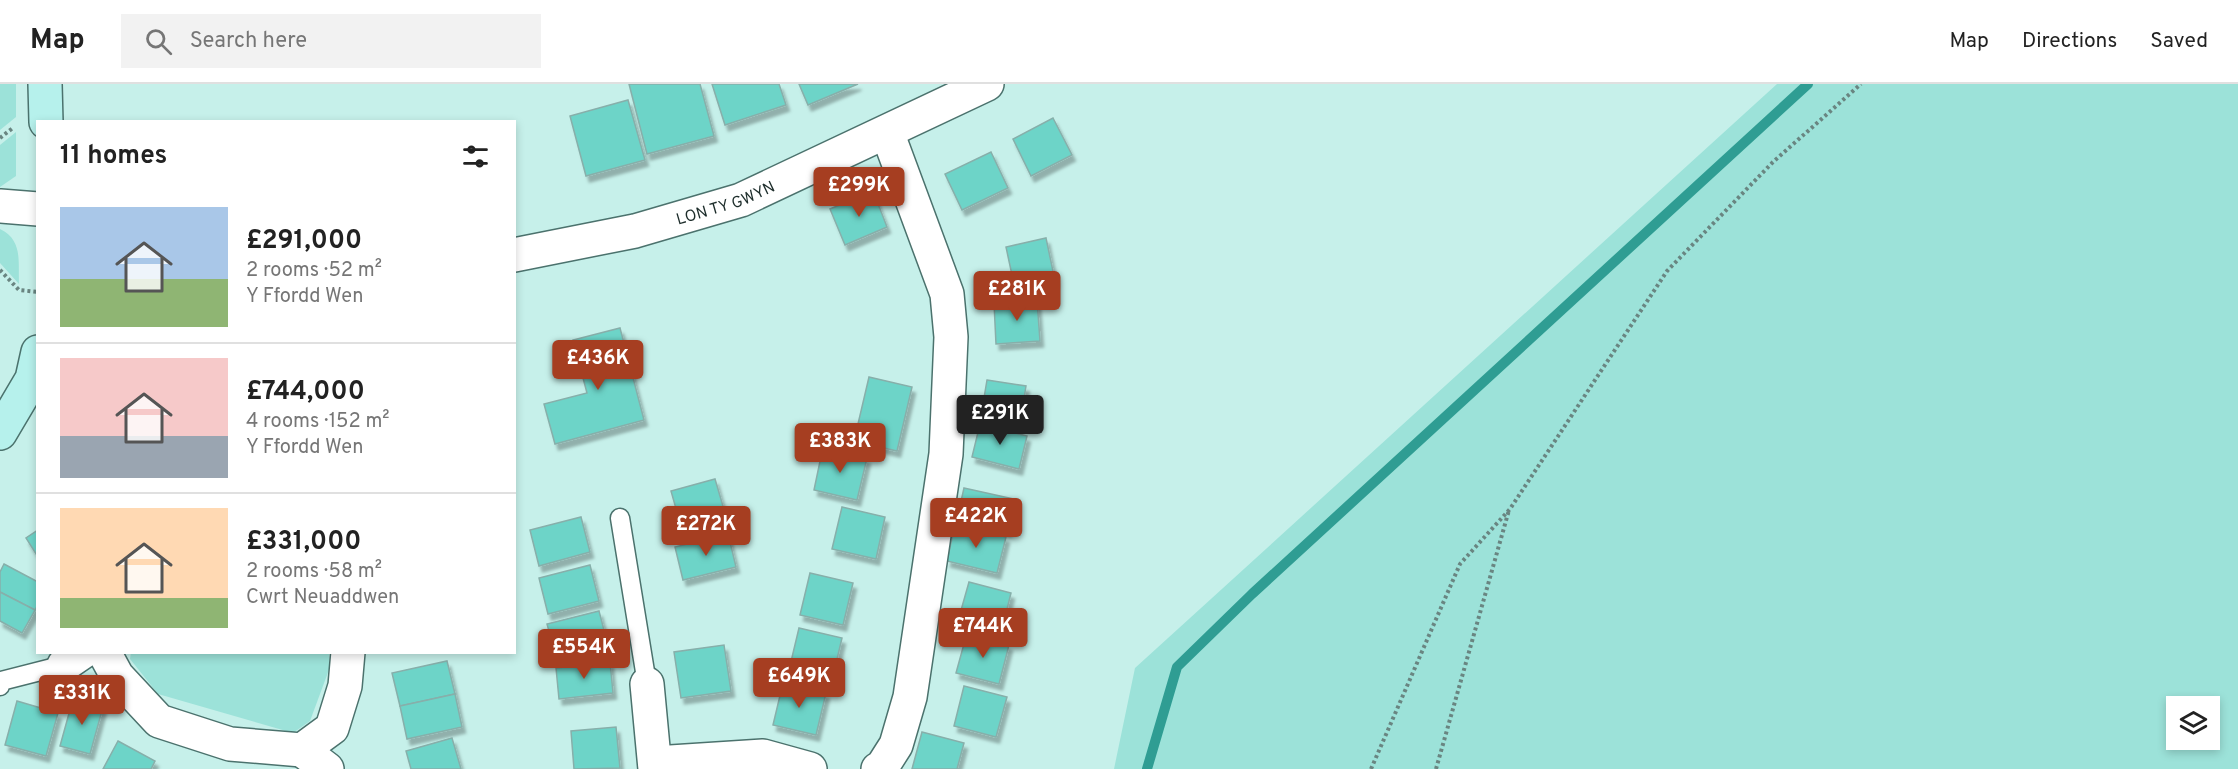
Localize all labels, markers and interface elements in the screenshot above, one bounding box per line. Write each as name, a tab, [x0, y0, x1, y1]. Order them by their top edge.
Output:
search box	[121, 14, 541, 68]
text: Map	[30, 23, 85, 59]
icon: search	[142, 25, 175, 58]
text: Search here	[190, 28, 307, 55]
text: Map	[1949, 28, 1989, 55]
text: Directions	[2022, 28, 2117, 55]
text: Saved	[2150, 28, 2208, 55]
text: 11 homes	[60, 140, 167, 173]
icon: filters	[459, 140, 492, 173]
pin: £299K	[817, 167, 901, 218]
text: £299K	[827, 173, 891, 199]
street label: LON TY GWYN	[674, 177, 779, 230]
text: £291,000	[246, 225, 362, 258]
icon: home	[108, 231, 180, 303]
text: 2 rooms · 52 m²	[246, 258, 382, 284]
pin: £281K	[975, 271, 1059, 322]
text: £281K	[988, 277, 1046, 303]
text: Y Ffordd Wen	[246, 284, 364, 310]
pin: £436K	[556, 340, 640, 391]
text: £436K	[566, 346, 630, 372]
text: £744,000	[246, 376, 365, 409]
icon: home	[108, 382, 180, 454]
pin: £291K	[958, 395, 1042, 446]
text: £291K	[971, 401, 1029, 427]
text: 4 rooms · 152 m²	[246, 409, 390, 435]
pin: £383K	[798, 423, 882, 474]
text: £383K	[809, 429, 871, 455]
text: Y Ffordd Wen	[246, 435, 364, 461]
pin: £422K	[934, 498, 1018, 549]
text: £422K	[944, 504, 1008, 530]
pin: £272K	[664, 506, 748, 557]
text: £272K	[676, 512, 736, 538]
text: £331,000	[246, 526, 361, 559]
icon: home	[108, 532, 180, 604]
text: 2 rooms · 58 m²	[246, 559, 382, 585]
text: Cwrt Neuaddwen	[246, 585, 399, 611]
pin: £744K	[941, 608, 1025, 659]
text: £744K	[952, 614, 1014, 640]
pin: £554K	[542, 629, 626, 680]
text: £554K	[552, 635, 616, 661]
pin: £649K	[757, 658, 841, 709]
text: £649K	[767, 664, 831, 690]
pin: £331K	[40, 675, 124, 726]
text: £331K	[53, 681, 111, 707]
map controls	[2166, 696, 2220, 750]
button: layers	[2166, 696, 2220, 750]

